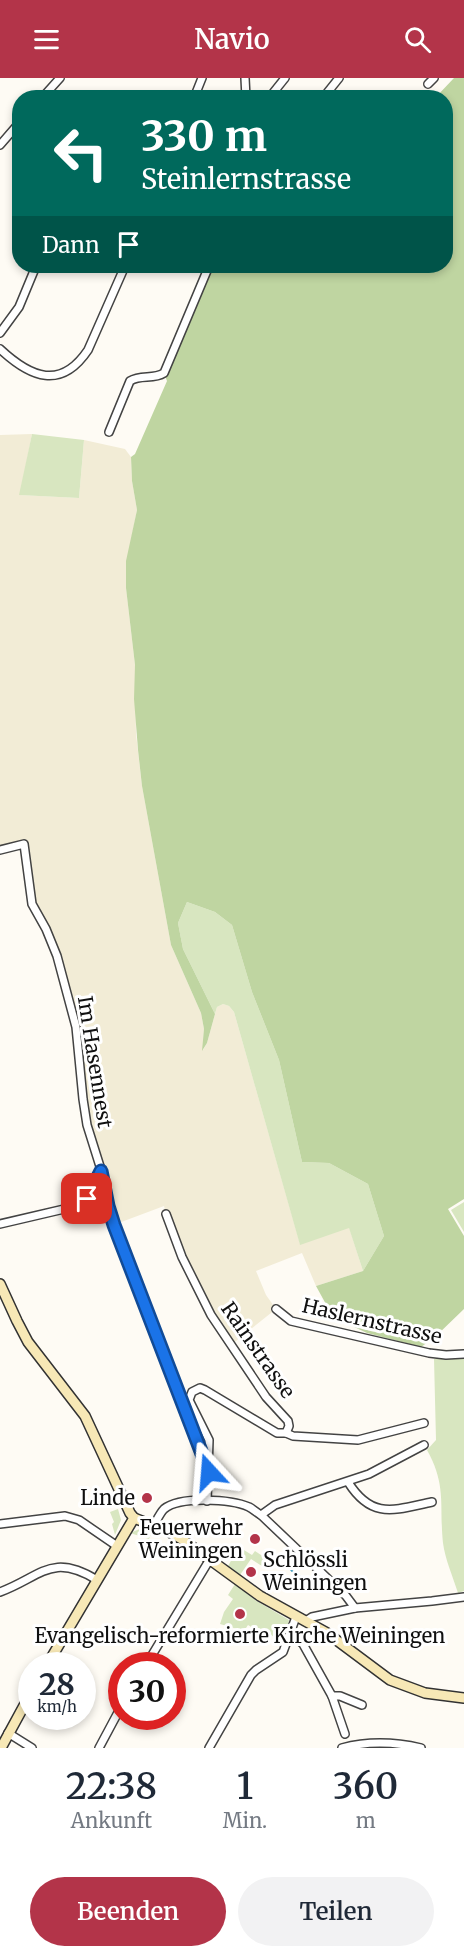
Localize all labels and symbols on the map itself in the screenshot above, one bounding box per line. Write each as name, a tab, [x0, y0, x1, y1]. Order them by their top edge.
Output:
street label: Im Hasennest	[73, 994, 118, 1130]
pin	[61, 1173, 112, 1224]
street label: Haslernstrasse	[300, 1292, 444, 1349]
street label: Rainstrasse	[216, 1297, 301, 1403]
position arrow	[177, 1440, 241, 1504]
place label: Linde	[80, 1485, 135, 1510]
marker: Linde	[140, 1491, 154, 1505]
place label: Feuerwehr Weiningen	[138, 1515, 243, 1563]
marker: Feuerwehr Weiningen	[248, 1532, 262, 1546]
place label: Schlössli Weiningen	[262, 1547, 367, 1595]
marker: Schlössli Weiningen	[244, 1565, 258, 1579]
marker: Evangelisch-reformierte Kirche Weiningen	[233, 1607, 247, 1621]
place label: Evangelisch-reformierte Kirche Weiningen	[35, 1623, 445, 1648]
speed limit sign: 30	[108, 1652, 186, 1730]

